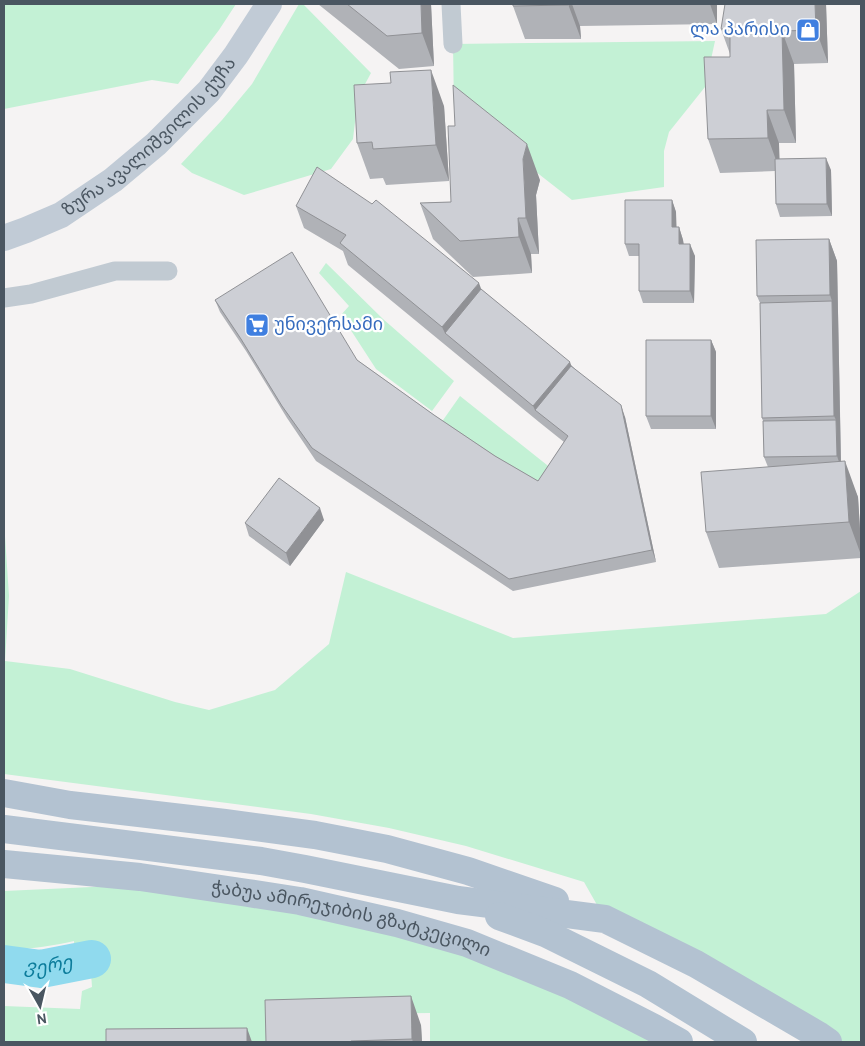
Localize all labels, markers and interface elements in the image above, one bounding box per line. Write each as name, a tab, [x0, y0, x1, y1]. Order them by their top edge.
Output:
shop icon: ლა პარისი	[795, 17, 821, 43]
place label: ლა პარისი	[690, 19, 790, 42]
street label: ზურა ავალიშვილის ქუჩა	[58, 53, 242, 222]
supermarket icon: უნივერსამი	[244, 312, 270, 338]
place label: უნივერსამი	[274, 314, 383, 337]
street label: ჭაბუა ამირეჯიბის გზატკეცილი	[210, 876, 494, 963]
water label: ვერე	[23, 951, 75, 982]
north arrow	[15, 981, 65, 1031]
text: N	[35, 1008, 48, 1027]

